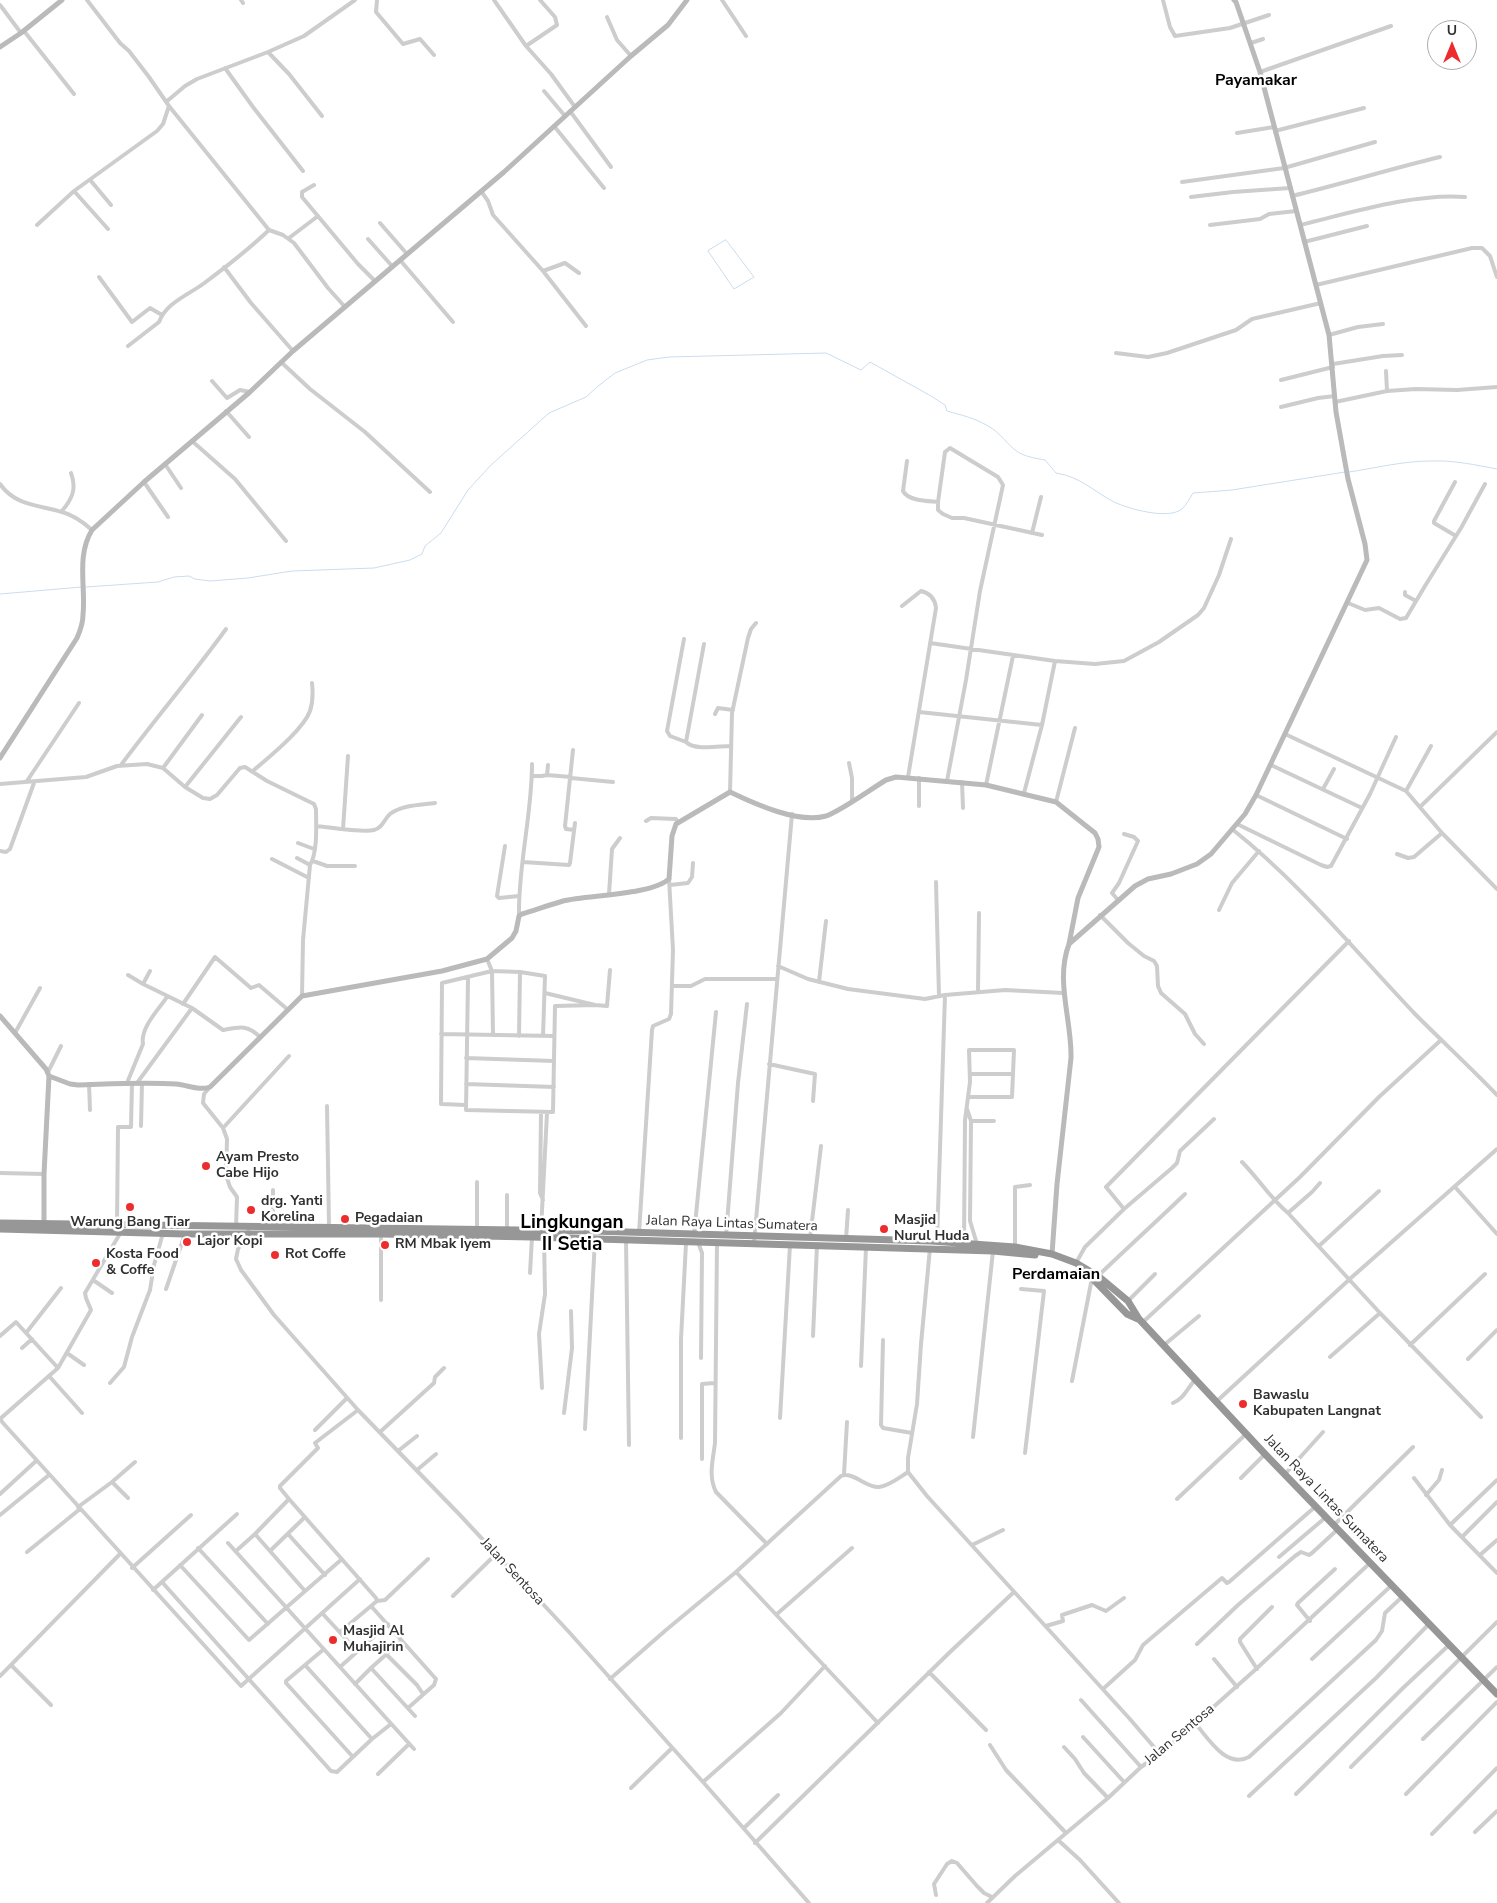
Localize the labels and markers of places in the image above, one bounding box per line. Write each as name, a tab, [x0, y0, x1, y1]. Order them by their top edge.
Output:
place label: Ayam Presto Cabe Hijo	[216, 1150, 299, 1182]
marker: Ayam Presto Cabe Hijo	[200, 1160, 212, 1172]
place label: drg. Yanti Korelina	[261, 1194, 323, 1226]
marker: Warung Bang Tiar	[124, 1201, 136, 1213]
marker: drg. Yanti Korelina	[245, 1204, 257, 1216]
place label: Pegadaian	[355, 1211, 423, 1227]
marker: Pegadaian	[339, 1213, 351, 1225]
place label: Masjid Nurul Huda	[894, 1213, 969, 1246]
place label: Warung Bang Tiar	[70, 1215, 190, 1231]
marker: Masjid Nurul Huda	[878, 1223, 890, 1235]
place label: Lajor Kopi	[197, 1234, 263, 1250]
marker: Lajor Kopi	[181, 1236, 193, 1248]
place label: RM Mbak Iyem	[395, 1237, 491, 1253]
marker: RM Mbak Iyem	[379, 1239, 391, 1251]
place label: Kosta Food & Coffe	[106, 1247, 179, 1280]
place label: Rot Coffe	[285, 1247, 346, 1263]
marker: Rot Coffe	[269, 1249, 281, 1261]
marker: Kosta Food & Coffe	[90, 1257, 102, 1269]
place label: Bawaslu Kabupaten Langnat	[1253, 1388, 1381, 1420]
marker: Bawaslu Kabupaten Langnat	[1237, 1398, 1249, 1410]
place label: Masjid Al Muhajirin	[343, 1624, 404, 1656]
marker: Masjid Al Muhajirin	[327, 1634, 339, 1646]

